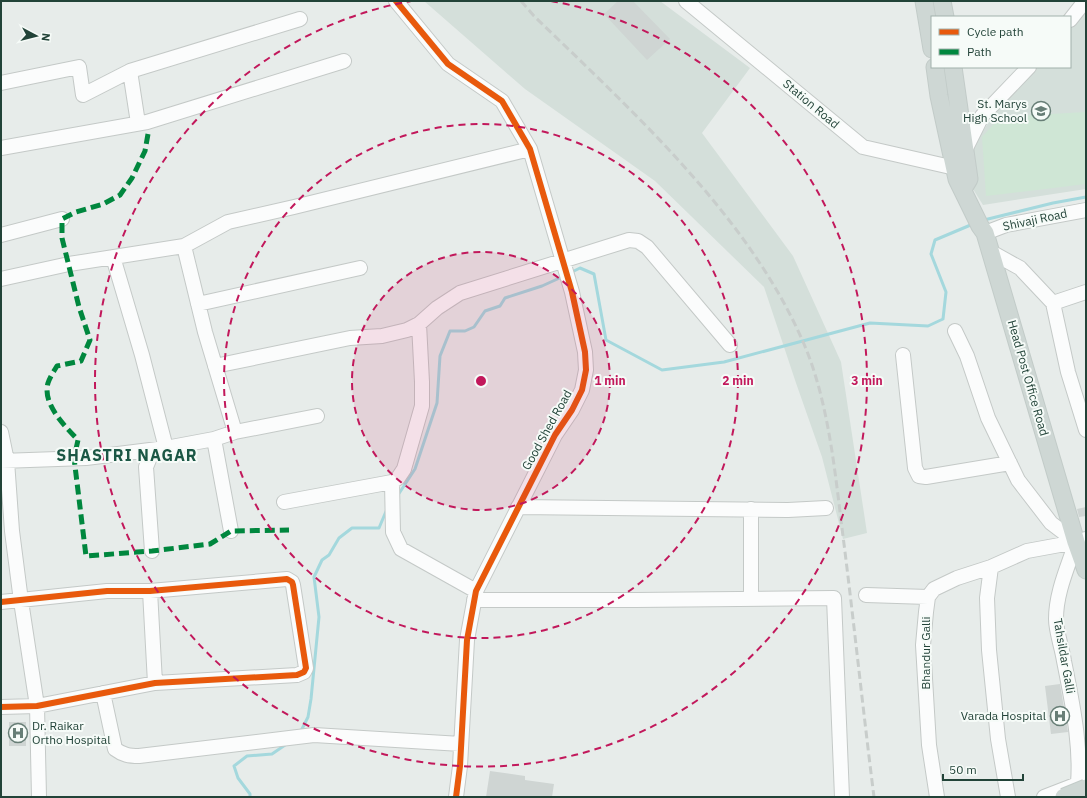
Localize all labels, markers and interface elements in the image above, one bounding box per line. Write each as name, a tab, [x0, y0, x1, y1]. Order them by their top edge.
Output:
north arrow	[16, 16, 56, 56]
legend	[931, 16, 1071, 68]
text: Cycle path	[967, 24, 1024, 39]
text: N	[38, 32, 53, 42]
text: Path	[967, 44, 992, 59]
street label: Station Road	[780, 76, 842, 131]
place label: St. Marys High School	[963, 96, 1027, 125]
school or university icon: St. Marys High School	[1030, 100, 1052, 122]
street label: Shivaji Road	[1001, 205, 1068, 234]
street label: Head Post Office Road	[1005, 318, 1052, 438]
text: 1 min	[594, 373, 626, 388]
text: 2 min	[722, 373, 754, 388]
text: 3 min	[851, 373, 883, 388]
centre of rings	[474, 374, 488, 388]
street label: Good Shed Road	[518, 387, 575, 472]
district label: SHASTRI NAGAR	[56, 445, 198, 465]
street label: Bhandur Galli	[918, 616, 933, 690]
street label: Tahsildar Galli	[1050, 617, 1078, 695]
hospital icon: Varada Hospital	[1049, 705, 1071, 727]
place label: Varada Hospital	[961, 708, 1046, 723]
place label: Dr. Raikar Ortho Hospital	[32, 718, 110, 747]
hospital icon: Dr. Raikar Ortho Hospital	[7, 722, 29, 744]
scale bar	[943, 756, 1023, 782]
text: 50 m	[949, 762, 977, 777]

